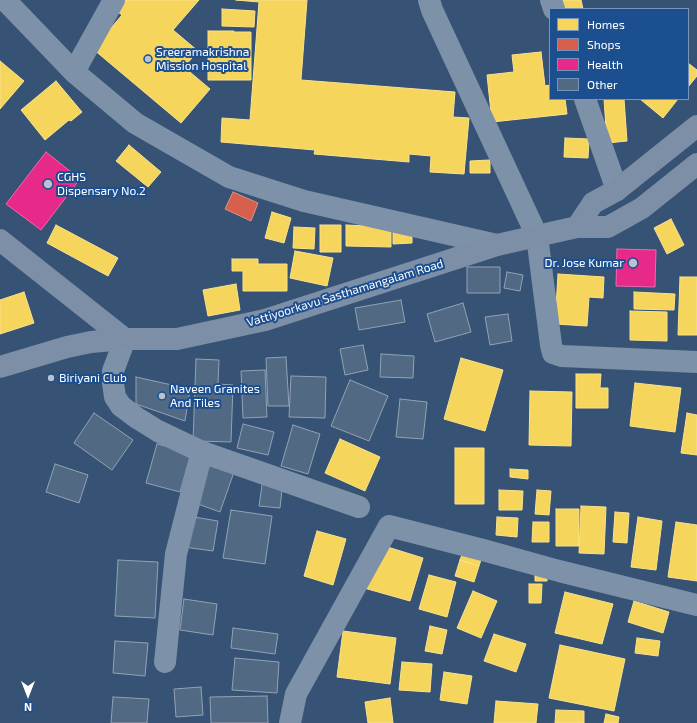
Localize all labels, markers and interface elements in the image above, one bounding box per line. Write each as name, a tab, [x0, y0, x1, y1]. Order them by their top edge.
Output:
legend	[549, 8, 689, 100]
text: Homes	[587, 17, 625, 31]
text: Shops	[587, 37, 621, 51]
place label: Sreeramakrishna Mission Hospital	[156, 45, 249, 73]
marker: Sreeramakrishna Mission Hospital	[143, 54, 153, 64]
text: Health	[587, 57, 623, 71]
text: Other	[587, 77, 618, 91]
place label: CGHS Dispensary No.2	[57, 170, 146, 198]
marker: CGHS Dispensary No.2	[42, 178, 54, 190]
street label: Vattiyoorkavu Sasthamangalam Road	[245, 256, 445, 330]
place label: Dr. Jose Kumar	[545, 256, 624, 270]
marker: Dr. Jose Kumar	[627, 257, 639, 269]
place label: Biriyani Club	[59, 371, 127, 385]
marker: Biriyani Club	[46, 373, 56, 383]
place label: Naveen Granites And Tiles	[170, 382, 260, 410]
marker: Naveen Granites And Tiles	[157, 391, 167, 401]
north arrow	[8, 675, 48, 715]
text: N	[24, 701, 32, 714]

